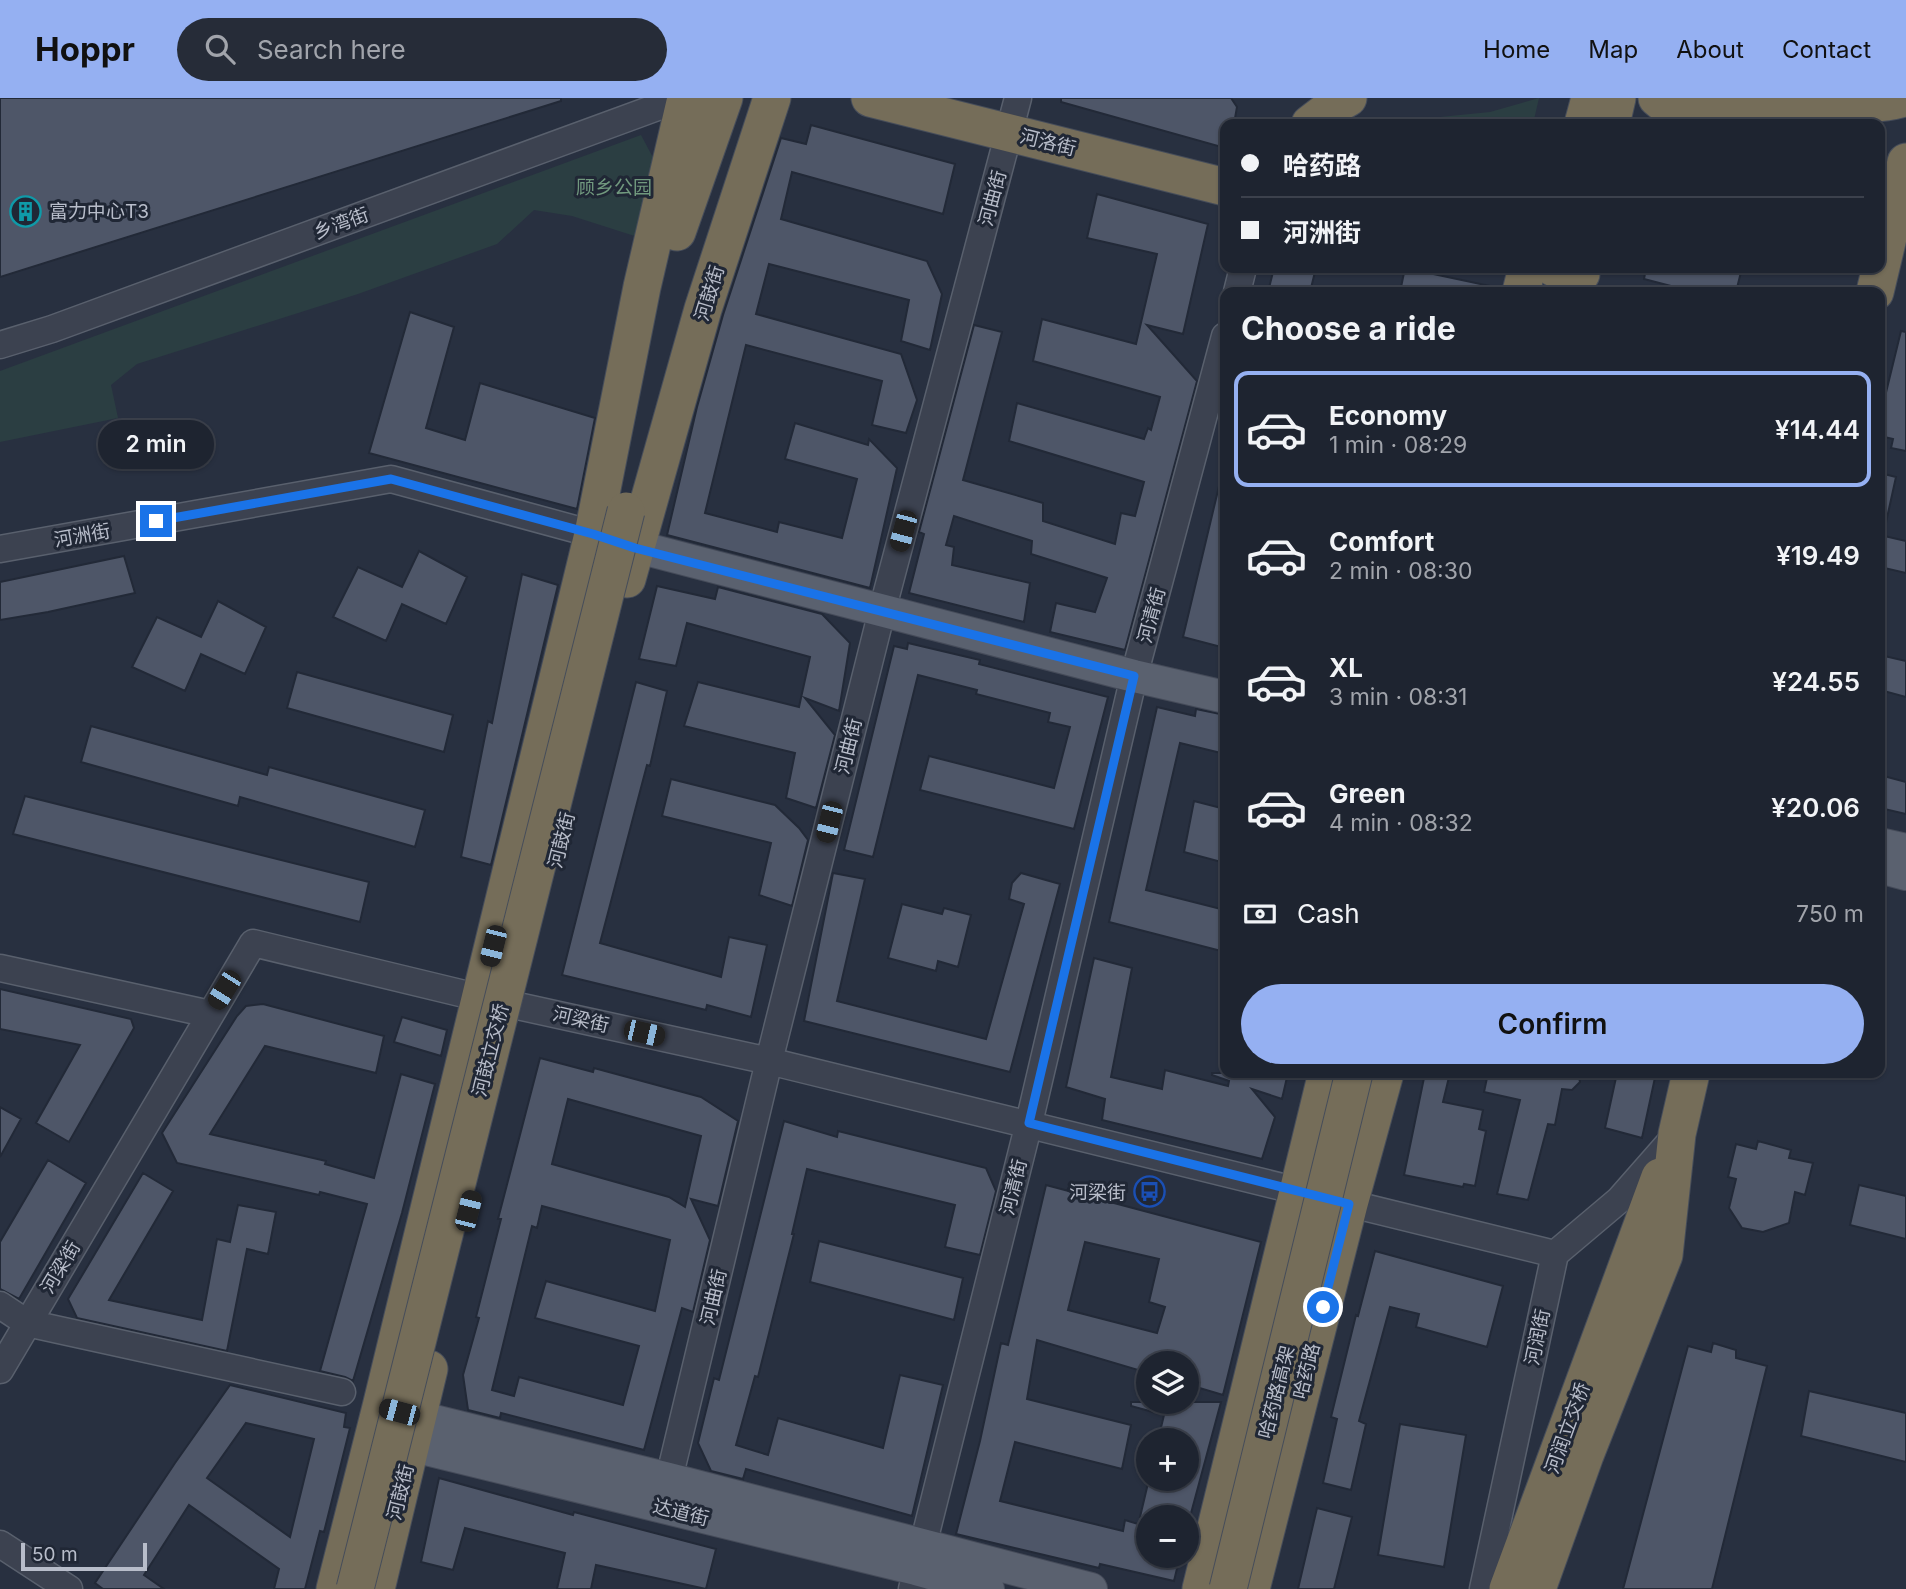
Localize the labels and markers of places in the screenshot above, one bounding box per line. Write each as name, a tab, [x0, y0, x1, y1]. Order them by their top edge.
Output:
building icon: 富力中心T3	[9, 194, 43, 228]
place label: 富力中心T3	[49, 200, 149, 223]
bus stop icon: 河梁街	[1132, 1175, 1166, 1209]
place label: 河梁街	[1069, 1181, 1126, 1204]

